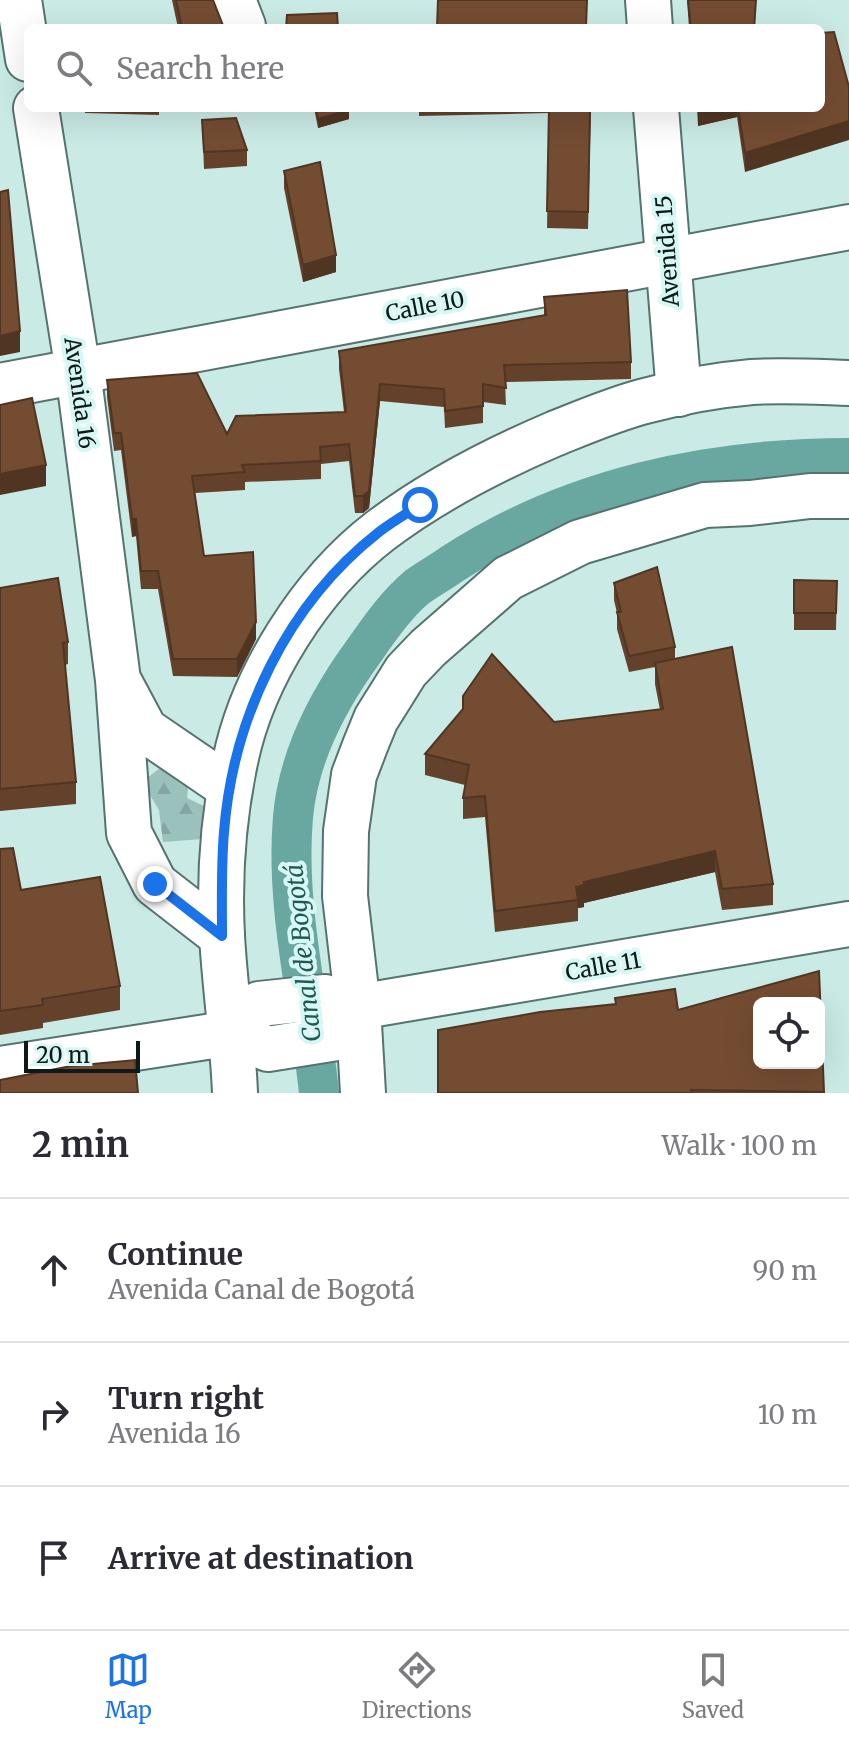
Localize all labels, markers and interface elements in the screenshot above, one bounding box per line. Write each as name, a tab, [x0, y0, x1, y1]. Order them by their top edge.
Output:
search box	[24, 24, 825, 112]
icon: search	[52, 46, 96, 90]
text: Search here	[116, 49, 284, 87]
street label: Avenida 15	[649, 194, 685, 309]
street label: Calle 10	[383, 285, 467, 327]
street label: Avenida 16	[58, 334, 102, 451]
route start	[402, 487, 438, 523]
water label: Canal de Bogotá	[278, 862, 328, 1043]
route end	[137, 866, 173, 902]
street label: Calle 11	[563, 946, 643, 986]
map controls	[753, 997, 825, 1069]
button: locate	[753, 997, 825, 1069]
scale bar	[24, 1037, 140, 1073]
text: 20 m	[36, 1041, 90, 1069]
text: 2 min	[32, 1124, 129, 1166]
text: Walk · 100 m	[662, 1129, 817, 1162]
text: Continue	[108, 1235, 243, 1273]
icon: ahead	[32, 1248, 76, 1292]
text: 90 m	[753, 1254, 817, 1287]
text: Avenida Canal de Bogotá	[108, 1273, 415, 1306]
text: Turn right	[108, 1379, 264, 1417]
icon: right	[32, 1392, 76, 1436]
text: 10 m	[758, 1398, 817, 1431]
text: Avenida 16	[108, 1417, 241, 1450]
icon: arrive	[32, 1536, 76, 1580]
text: Arrive at destination	[108, 1539, 414, 1577]
tab: Map	[105, 1648, 152, 1724]
tab: Directions	[362, 1648, 472, 1724]
tab: Saved	[682, 1648, 744, 1724]

